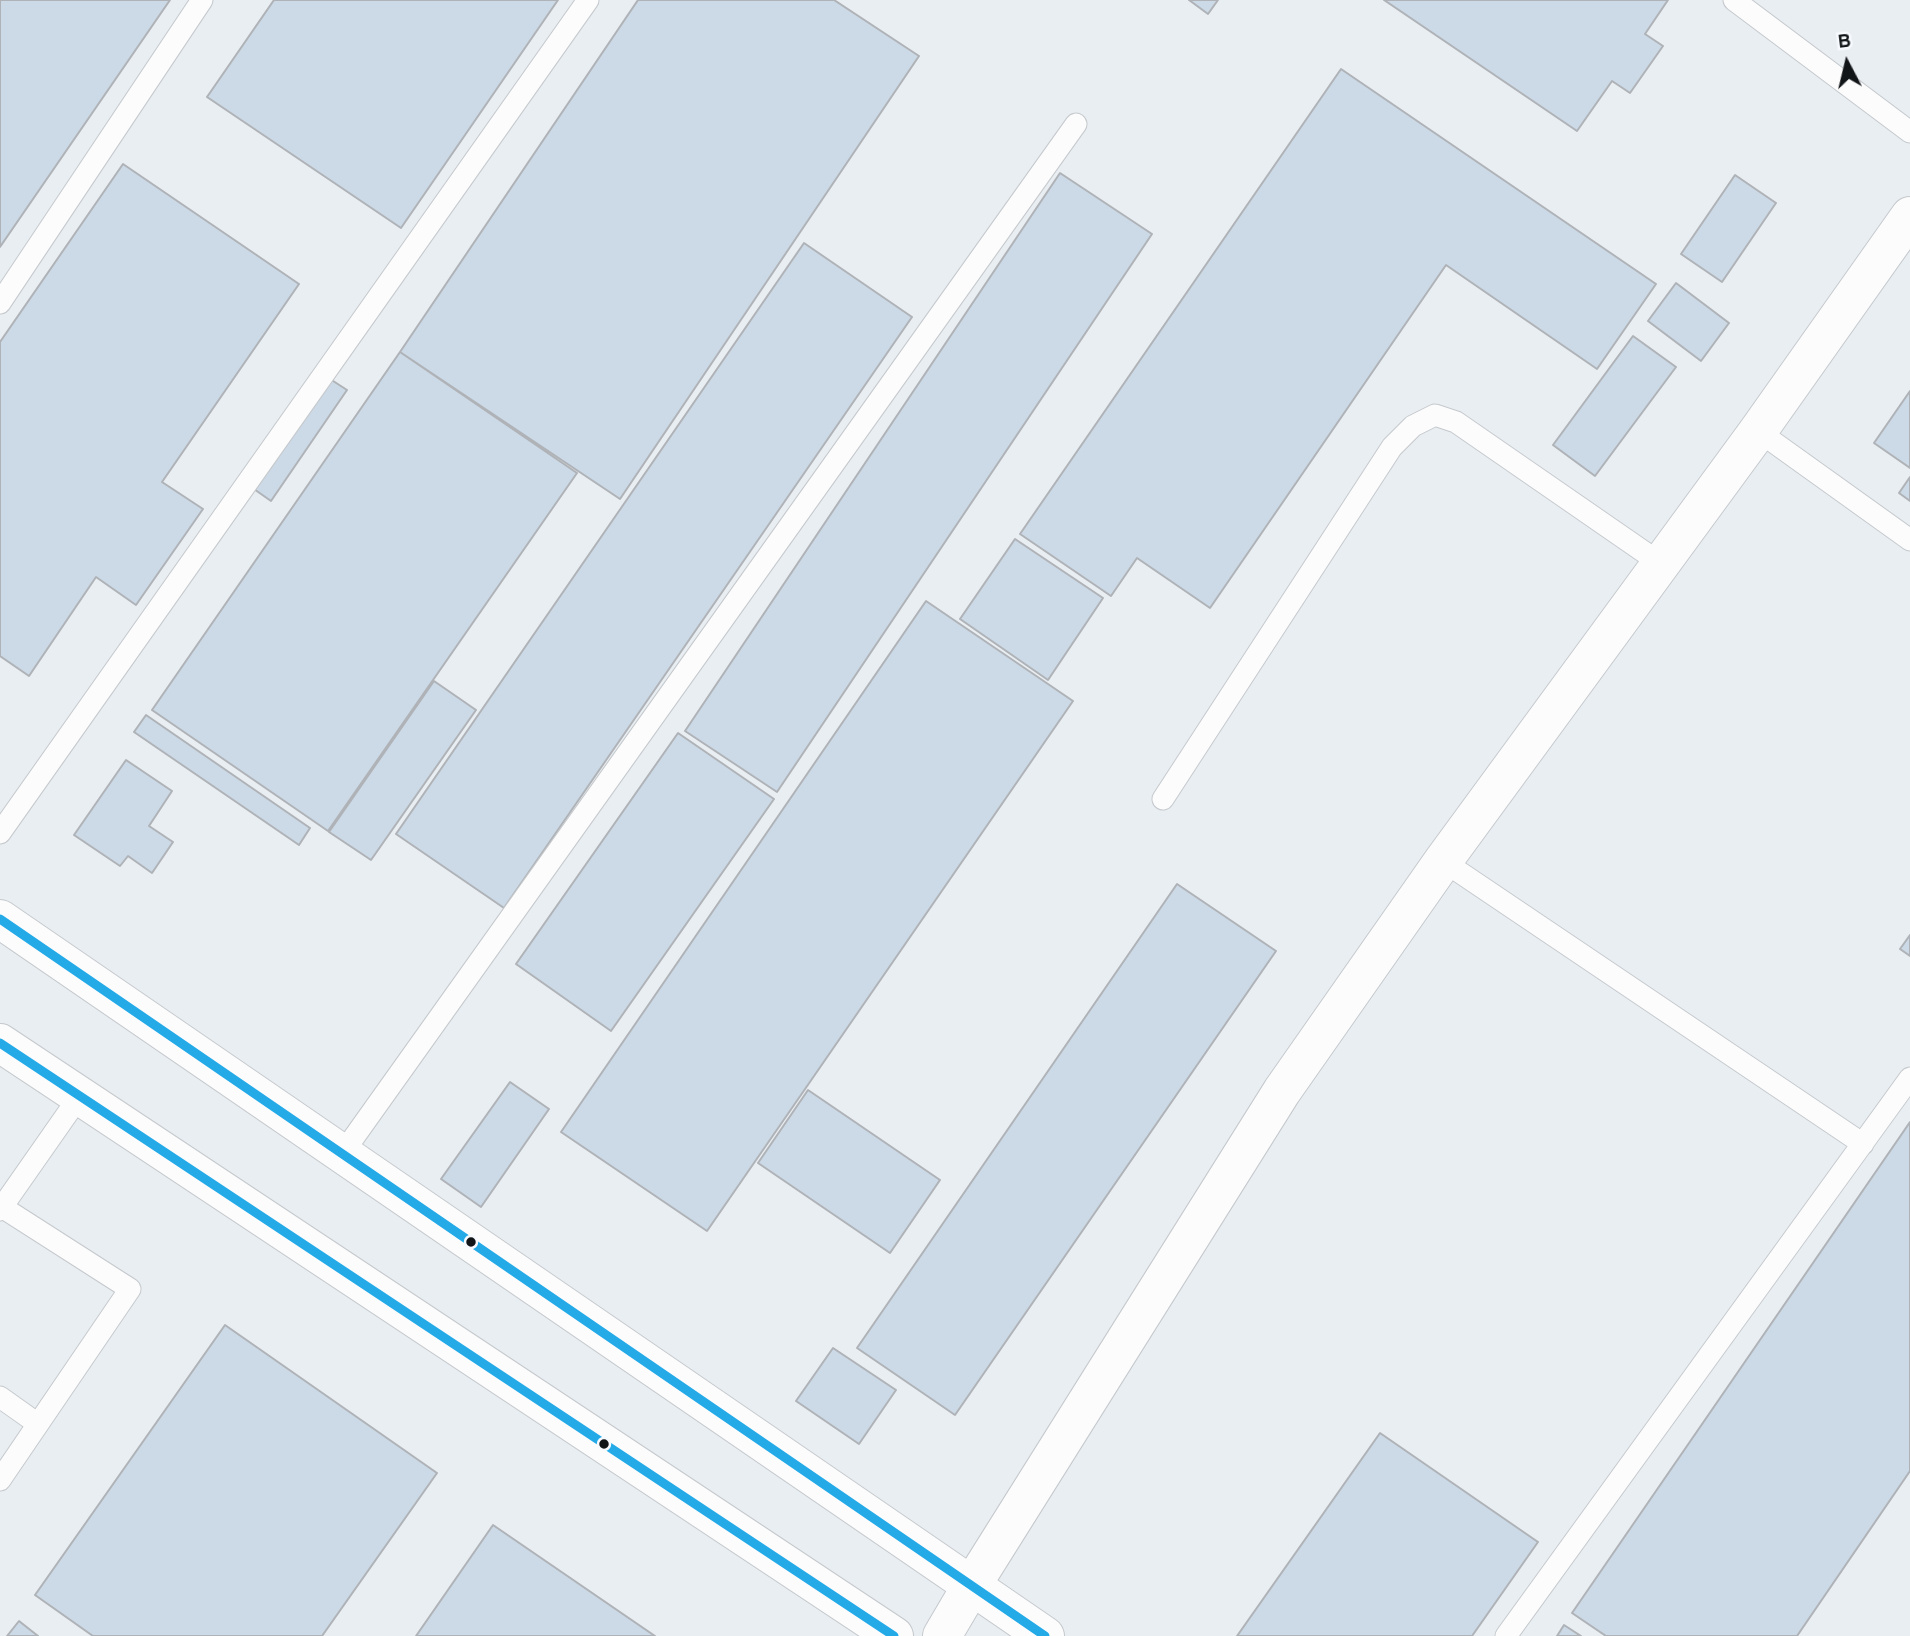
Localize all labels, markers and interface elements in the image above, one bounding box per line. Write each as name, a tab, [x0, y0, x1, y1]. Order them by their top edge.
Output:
north arrow	[1812, 28, 1882, 98]
text: B	[1836, 29, 1852, 55]
unlabelled marker	[464, 1235, 478, 1249]
unlabelled marker	[597, 1437, 611, 1451]

